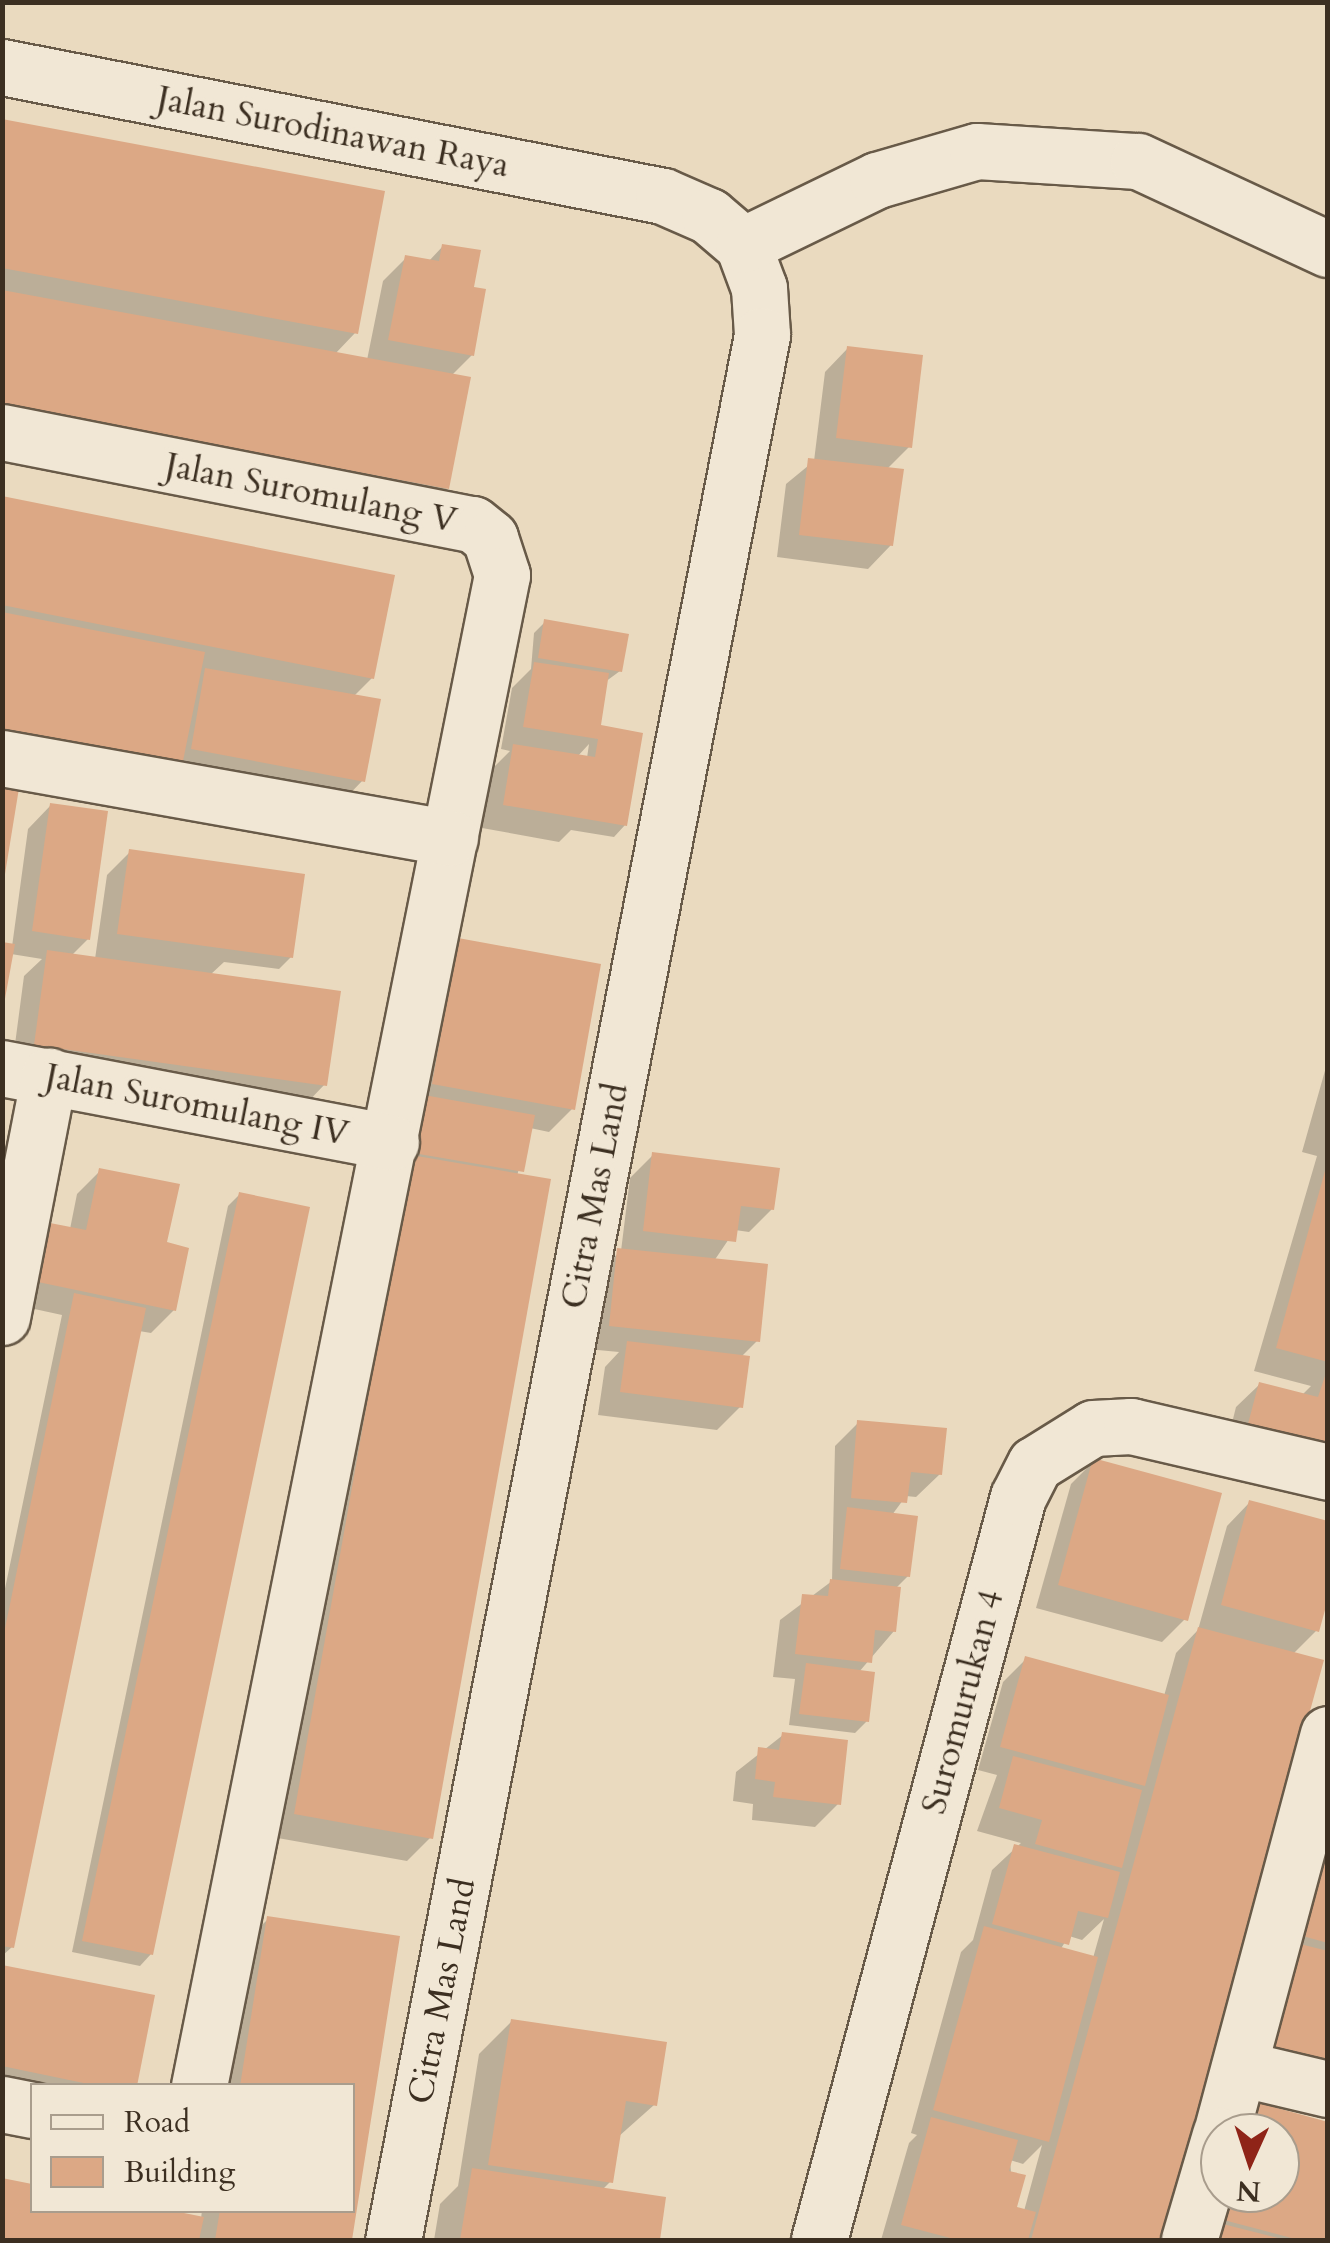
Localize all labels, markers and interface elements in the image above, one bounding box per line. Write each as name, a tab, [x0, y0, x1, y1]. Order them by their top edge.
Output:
street label: Jalan Surodinawan Raya	[153, 77, 513, 187]
street label: Jalan Suromulang V	[162, 444, 460, 542]
street label: Jalan Suromulang IV	[42, 1055, 352, 1155]
street label: Citra Mas Land	[553, 1080, 637, 1312]
street label: Suromurukan 4	[913, 1585, 1013, 1819]
street label: Citra Mas Land	[400, 1875, 484, 2107]
legend	[30, 2083, 355, 2213]
text: Road	[124, 2102, 190, 2143]
north arrow	[1200, 2113, 1300, 2213]
text: Building	[124, 2152, 235, 2193]
text: N	[1235, 2171, 1262, 2211]

